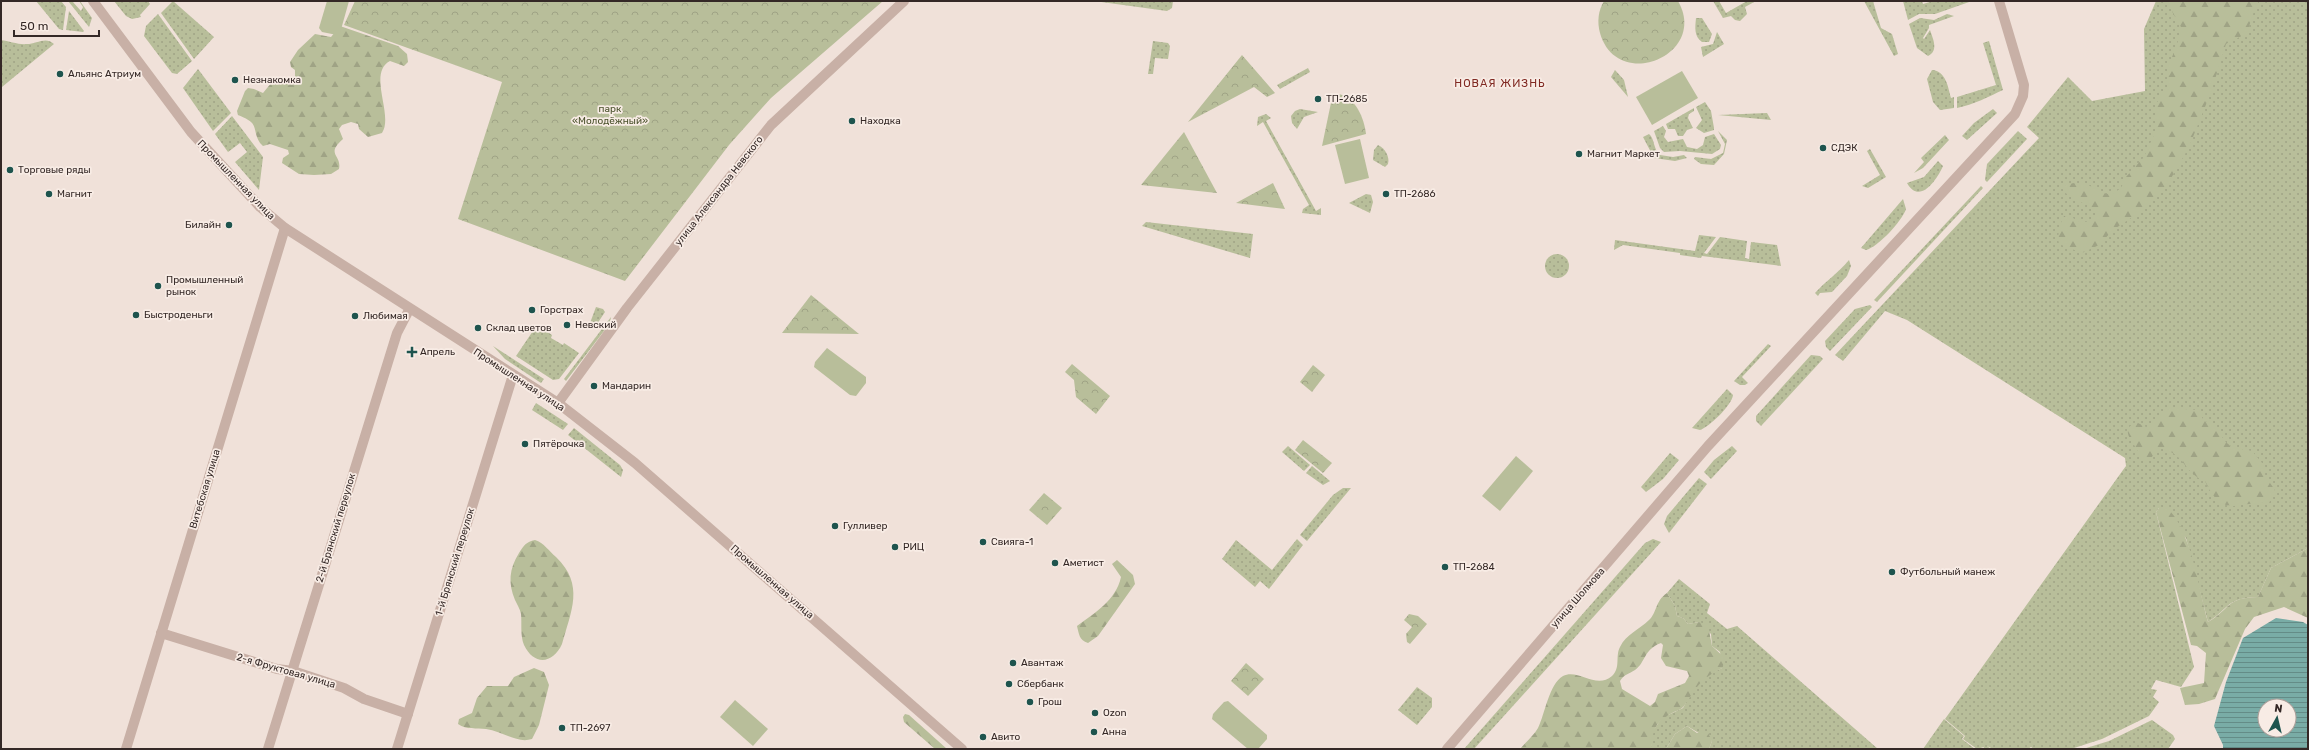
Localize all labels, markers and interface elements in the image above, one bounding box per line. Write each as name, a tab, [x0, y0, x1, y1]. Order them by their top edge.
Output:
scale bar	[14, 12, 99, 38]
text: 50 m	[20, 19, 48, 33]
place label: Альянс Атриум	[68, 68, 141, 80]
marker: Альянс Атриум	[55, 69, 65, 79]
place label: Незнакомка	[243, 74, 301, 86]
marker: Незнакомка	[230, 75, 240, 85]
district label: НОВАЯ ЖИЗНЬ	[1454, 77, 1546, 90]
place label: ТП-2685	[1326, 93, 1368, 105]
marker: ТП-2685	[1313, 94, 1323, 104]
park label: парк «Молодёжный»	[572, 103, 648, 127]
place label: Находка	[860, 115, 901, 127]
marker: Находка	[847, 116, 857, 126]
street label: улица Александра Невского	[672, 133, 766, 248]
street label: Промышленная улица	[195, 138, 277, 222]
place label: СДЭК	[1831, 142, 1858, 154]
marker: СДЭК	[1818, 143, 1828, 153]
place label: Магнит Маркет	[1587, 148, 1660, 160]
marker: Магнит Маркет	[1574, 149, 1584, 159]
place label: Торговые ряды	[18, 164, 91, 176]
marker: Торговые ряды	[5, 165, 15, 175]
place label: Магнит	[57, 188, 92, 200]
place label: ТП-2686	[1394, 188, 1436, 200]
marker: Магнит	[44, 189, 54, 199]
marker: ТП-2686	[1381, 189, 1391, 199]
place label: Билайн	[185, 219, 221, 231]
marker: Билайн	[224, 220, 234, 230]
place label: Промышленный рынок	[166, 274, 243, 298]
marker: Промышленный рынок	[153, 281, 163, 291]
place label: Горстрах	[540, 304, 584, 316]
marker: Горстрах	[527, 305, 537, 315]
place label: Быстроденьги	[144, 309, 213, 321]
marker: Быстроденьги	[131, 310, 141, 320]
place label: Любимая	[363, 310, 408, 322]
marker: Любимая	[350, 311, 360, 321]
place label: Невский	[575, 319, 616, 331]
marker: Невский	[562, 320, 572, 330]
place label: Склад цветов	[486, 322, 552, 334]
marker: Склад цветов	[473, 323, 483, 333]
place label: Апрель	[420, 346, 455, 358]
street label: Промышленная улица	[471, 346, 567, 414]
marker: Апрель	[407, 347, 417, 357]
place label: Мандарин	[602, 380, 651, 392]
marker: Мандарин	[589, 381, 599, 391]
place label: Пятёрочка	[533, 438, 584, 450]
marker: Пятёрочка	[520, 439, 530, 449]
street label: Витебская улица	[187, 448, 223, 530]
street label: 2-й Брянский переулок	[314, 471, 358, 584]
street label: 1-й Брянский переулок	[433, 506, 477, 617]
place label: Гулливер	[843, 520, 887, 532]
marker: Гулливер	[830, 521, 840, 531]
place label: Свияга-1	[991, 536, 1033, 548]
marker: Свияга-1	[978, 537, 988, 547]
place label: РИЦ	[903, 541, 924, 553]
marker: РИЦ	[890, 542, 900, 552]
street label: Промышленная улица	[728, 543, 816, 621]
place label: Аметист	[1063, 557, 1104, 569]
marker: Аметист	[1050, 558, 1060, 568]
place label: ТП-2684	[1453, 561, 1495, 573]
marker: ТП-2684	[1440, 562, 1450, 572]
street label: улица Шолмова	[1549, 565, 1607, 631]
place label: Футбольный манеж	[1900, 566, 1995, 578]
marker: Футбольный манеж	[1887, 567, 1897, 577]
street label: 2-я Фруктовая улица	[235, 651, 337, 691]
place label: Авантаж	[1021, 657, 1064, 669]
marker: Авантаж	[1008, 658, 1018, 668]
place label: Сбербанк	[1017, 678, 1064, 690]
marker: Сбербанк	[1004, 679, 1014, 689]
place label: Грош	[1038, 696, 1062, 708]
marker: Грош	[1025, 697, 1035, 707]
north arrow	[2257, 698, 2297, 738]
text: N	[2273, 702, 2283, 716]
place label: Ozon	[1103, 707, 1127, 719]
marker: Ozon	[1090, 708, 1100, 718]
place label: ТП-2697	[570, 722, 610, 734]
marker: ТП-2697	[557, 723, 567, 733]
place label: Анна	[1102, 726, 1126, 738]
marker: Анна	[1089, 727, 1099, 737]
place label: Авито	[991, 731, 1021, 743]
marker: Авито	[978, 732, 988, 742]

